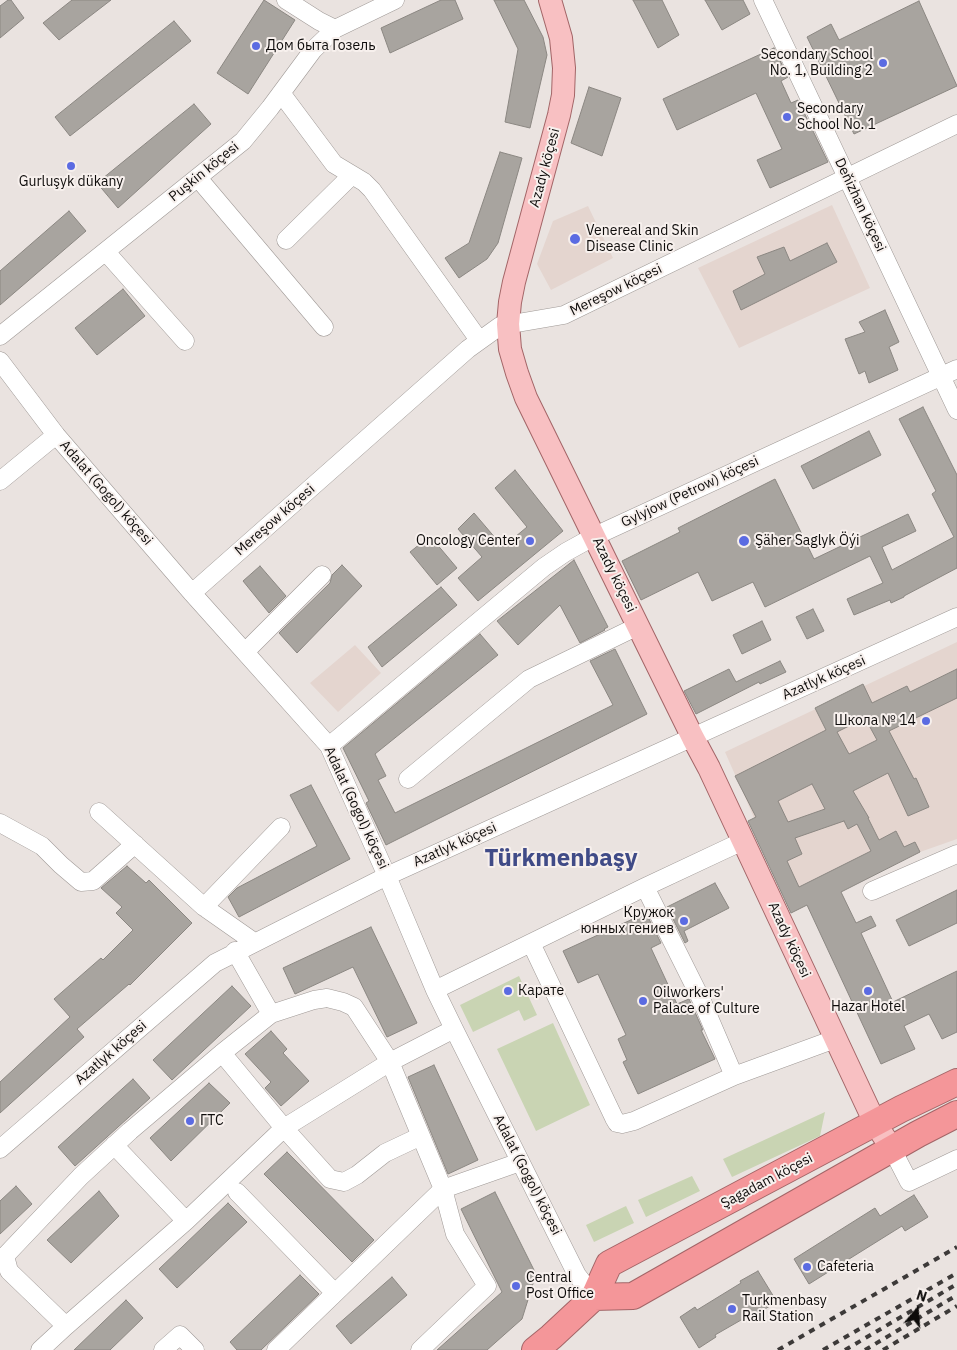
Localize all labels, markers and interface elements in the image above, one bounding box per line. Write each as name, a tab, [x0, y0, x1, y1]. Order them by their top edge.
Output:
place label: Дом быта Гозель	[266, 38, 375, 54]
marker: Дом быта Гозель	[250, 40, 262, 52]
place label: Secondary School No. 1, Building 2	[761, 47, 873, 80]
marker: Secondary School No. 1, Building 2	[877, 57, 889, 69]
place label: Secondary School No. 1	[797, 101, 876, 134]
marker: Secondary School No. 1	[781, 111, 793, 123]
street label: Azady köçesi	[526, 126, 564, 210]
street label: Puşkin köçesi	[166, 139, 242, 205]
street label: Deňizhan köçesi	[831, 155, 889, 255]
marker: Gurluşyk dükany	[65, 160, 77, 172]
place label: Gurluşyk dükany	[19, 174, 123, 190]
place label: Venereal and Skin Disease Clinic	[586, 223, 699, 256]
marker: Venereal and Skin Disease Clinic	[568, 232, 582, 246]
street label: Mereşow köçesi	[567, 260, 665, 320]
street label: Adalat (Gogol) köçesi	[56, 437, 156, 549]
street label: Gylyjow (Petrow) köçesi	[619, 453, 761, 531]
street label: Mereşow köçesi	[232, 481, 318, 559]
place label: Oncology Center	[416, 533, 520, 549]
place label: Şäher Saglyk Öýi	[755, 533, 859, 549]
marker: Şäher Saglyk Öýi	[737, 534, 751, 548]
marker: Oncology Center	[524, 535, 536, 547]
street label: Azady köçesi	[589, 535, 639, 615]
street label: Azatlyk köçesi	[780, 652, 868, 704]
place label: Школа № 14	[834, 713, 916, 729]
marker: Школа № 14	[920, 715, 932, 727]
street label: Adalat (Gogol) köçesi	[320, 744, 392, 872]
street label: Azatlyk köçesi	[411, 819, 499, 871]
district label: Türkmenbaşy	[485, 845, 637, 873]
street label: Azady köçesi	[764, 900, 814, 980]
place label: Кружок юнных гениев	[581, 905, 674, 938]
marker: Кружок юнных гениев	[678, 915, 690, 927]
place label: Карате	[518, 983, 564, 999]
marker: Карате	[502, 985, 514, 997]
place label: Oilworkers' Palace of Culture	[653, 985, 760, 1018]
marker: Hazar Hotel	[862, 985, 874, 997]
marker: Oilworkers' Palace of Culture	[637, 995, 649, 1007]
place label: Hazar Hotel	[831, 999, 905, 1015]
street label: Azatlyk köçesi	[72, 1017, 150, 1089]
street label: Adalat (Gogol) köçesi	[489, 1112, 565, 1238]
place label: ГТС	[200, 1113, 224, 1129]
marker: ГТС	[184, 1115, 196, 1127]
street label: Şagadam köçesi	[718, 1150, 816, 1212]
place label: Cafeteria	[817, 1259, 874, 1275]
marker: Cafeteria	[801, 1261, 813, 1273]
place label: Central Post Office	[526, 1270, 594, 1302]
marker: Central Post Office	[510, 1280, 522, 1292]
north arrow	[892, 1285, 942, 1335]
text: N	[914, 1286, 929, 1306]
place label: Turkmenbasy Rail Station	[742, 1293, 827, 1325]
marker: Turkmenbasy Rail Station	[726, 1303, 738, 1315]

